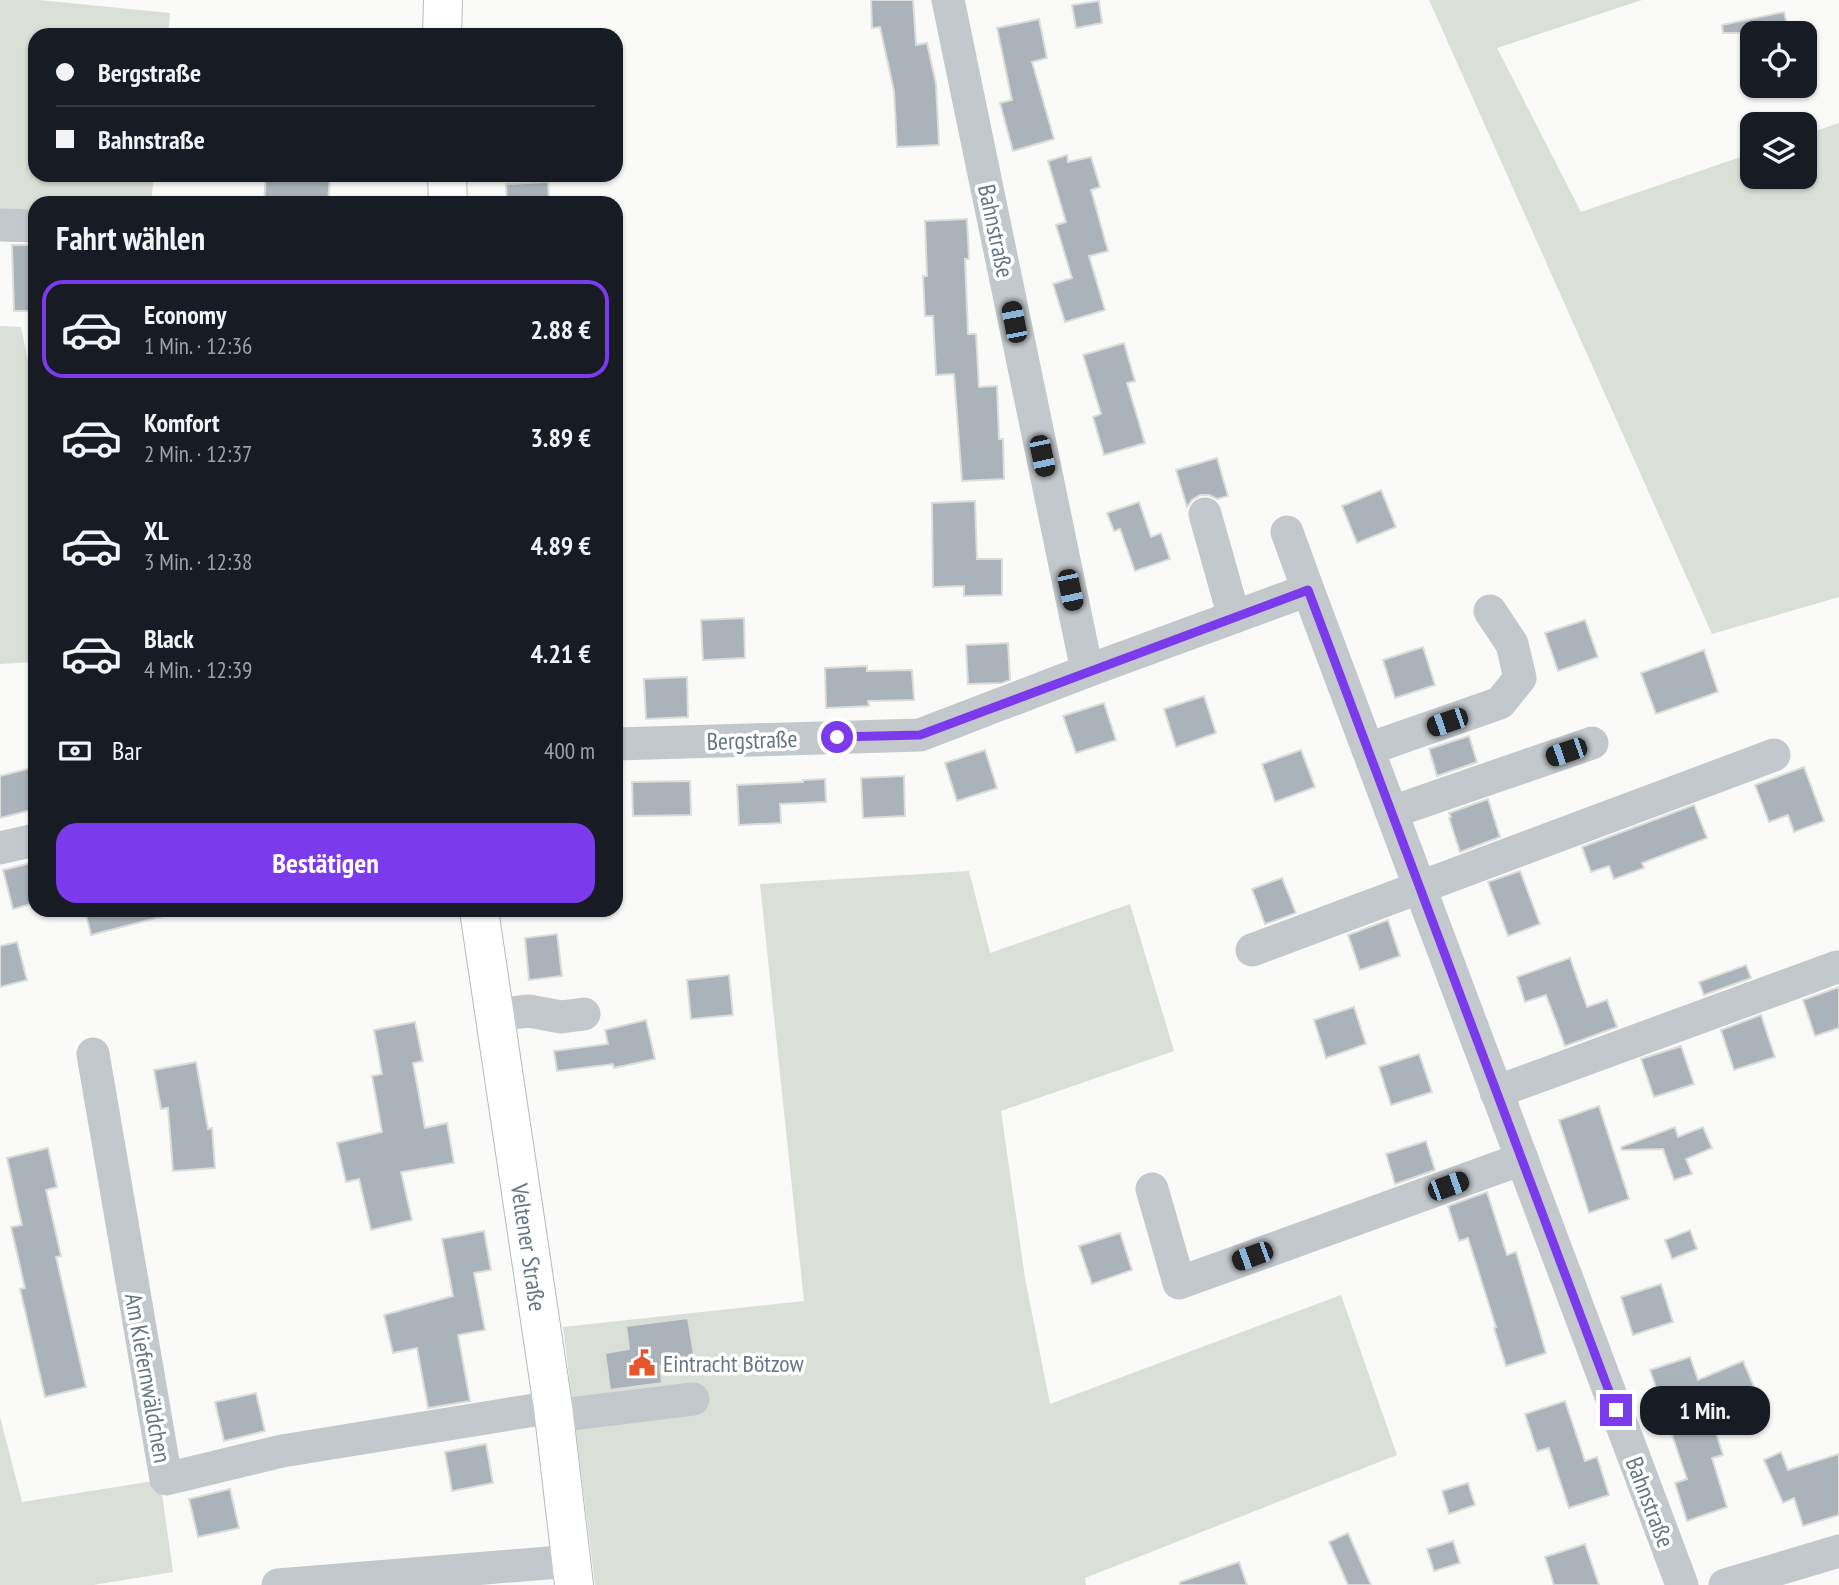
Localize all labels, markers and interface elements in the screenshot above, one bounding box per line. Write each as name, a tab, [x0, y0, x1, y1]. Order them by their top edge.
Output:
map controls	[1740, 21, 1817, 189]
button: locate	[1740, 21, 1817, 98]
text: Bergstraße	[98, 56, 201, 89]
button: layers	[1740, 112, 1817, 189]
text: Bahnstraße	[98, 123, 205, 156]
street label: Bahnstraße	[971, 182, 1021, 280]
text: Fahrt wählen	[56, 217, 205, 259]
icon: car	[60, 298, 123, 361]
text: Economy	[144, 298, 226, 331]
car	[1000, 299, 1029, 345]
text: 2.88 €	[530, 313, 591, 346]
text: 1 Min. · 12:36	[144, 331, 252, 360]
icon: car	[60, 406, 123, 469]
text: Komfort	[144, 406, 220, 439]
text: 3.89 €	[530, 421, 591, 454]
car	[1028, 433, 1057, 479]
text: 2 Min. · 12:37	[144, 439, 252, 468]
icon: car	[60, 514, 123, 577]
text: XL	[144, 514, 169, 547]
text: 4.89 €	[530, 529, 591, 562]
text: 3 Min. · 12:38	[144, 547, 252, 576]
car	[1056, 567, 1085, 613]
icon: car	[60, 622, 123, 685]
text: Black	[144, 622, 194, 655]
text: 4.21 €	[530, 637, 591, 670]
text: 4 Min. · 12:39	[144, 655, 252, 684]
car	[1424, 705, 1471, 739]
route start	[821, 721, 853, 753]
street label: Bergstraße	[706, 723, 798, 757]
icon: cash	[56, 732, 94, 770]
text: Bar	[112, 734, 142, 767]
car	[1543, 735, 1590, 769]
text: 400 m	[544, 736, 595, 765]
button: Bestätigen	[56, 823, 595, 903]
car	[1425, 1169, 1472, 1203]
street label: Veltener Straße	[504, 1180, 554, 1313]
car	[1229, 1239, 1276, 1273]
street label: Am Kiefernwäldchen	[118, 1291, 178, 1465]
public building icon: Eintracht Bötzow	[627, 1348, 657, 1378]
place label: Eintracht Bötzow	[663, 1348, 804, 1379]
callout: 1 Min.	[1640, 1386, 1770, 1434]
route end	[1600, 1394, 1632, 1426]
text: 1 Min.	[1679, 1396, 1731, 1425]
street label: Bahnstraße	[1619, 1452, 1681, 1552]

